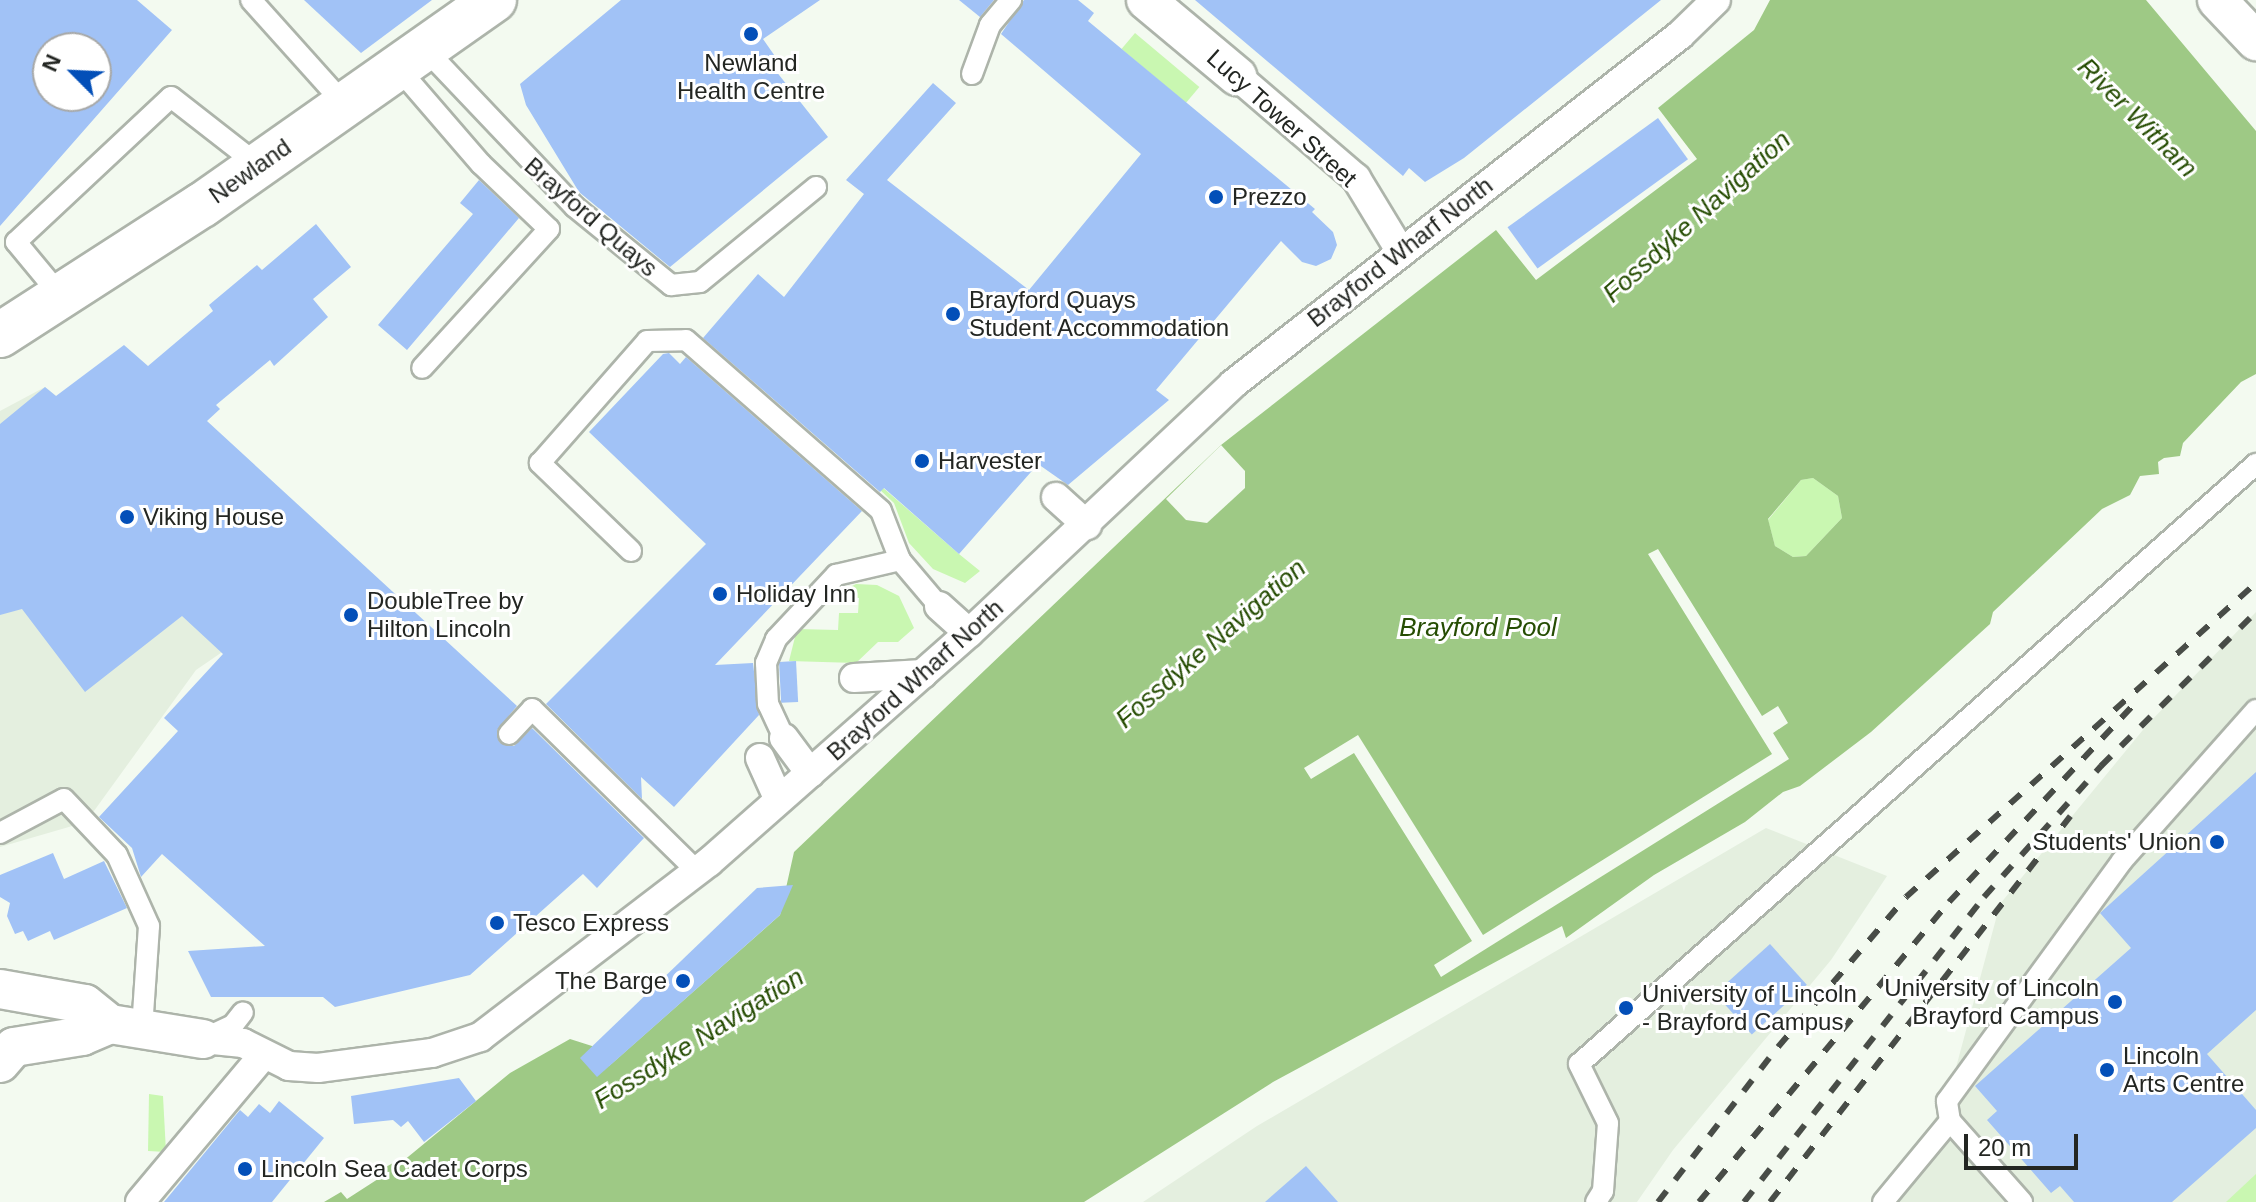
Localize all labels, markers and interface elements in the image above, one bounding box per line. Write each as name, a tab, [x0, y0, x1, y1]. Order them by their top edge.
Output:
marker: Newland Health Centre	[740, 23, 762, 45]
north arrow	[32, 32, 112, 112]
street label: Lucy Tower Street	[1201, 43, 1363, 193]
place label: Newland Health Centre	[677, 49, 825, 105]
text: N	[37, 51, 66, 75]
water label: River Witham	[2071, 52, 2203, 184]
water label: Fossdyke Navigation	[1597, 125, 1797, 309]
street label: Newland	[203, 132, 297, 210]
street label: Brayford Quays	[519, 151, 663, 283]
street label: Brayford Wharf North	[1302, 171, 1498, 333]
place label: Prezzo	[1232, 183, 1307, 211]
marker: Prezzo	[1207, 188, 1225, 206]
place label: Brayford Quays Student Accommodation	[969, 286, 1230, 342]
marker: Brayford Quays Student Accommodation	[944, 305, 962, 323]
place label: Harvester	[938, 447, 1042, 475]
marker: Harvester	[913, 452, 931, 470]
place label: Viking House	[143, 503, 284, 531]
marker: Viking House	[118, 508, 136, 526]
water label: Fossdyke Navigation	[1110, 553, 1312, 735]
place label: Holiday Inn	[736, 580, 856, 608]
marker: Holiday Inn	[711, 585, 729, 603]
place label: DoubleTree by Hilton Lincoln	[367, 587, 524, 643]
street label: Brayford Wharf North	[821, 593, 1009, 767]
marker: DoubleTree by Hilton Lincoln	[342, 606, 360, 624]
water label: Brayford Pool	[1399, 612, 1557, 644]
place label: Students' Union	[2032, 828, 2201, 856]
marker: Students' Union	[2208, 833, 2226, 851]
place label: Tesco Express	[513, 909, 669, 937]
marker: Tesco Express	[488, 914, 506, 932]
water label: Fossdyke Navigation	[588, 962, 810, 1116]
place label: The Barge	[555, 967, 667, 995]
marker: The Barge	[674, 972, 692, 990]
place label: University of Lincoln Brayford Campus	[1884, 974, 2099, 1030]
place label: University of Lincoln - Brayford Campus	[1642, 980, 1857, 1036]
marker: University of Lincoln Brayford Campus	[2106, 993, 2124, 1011]
marker: University of Lincoln - Brayford Campus	[1617, 999, 1635, 1017]
place label: Lincoln Arts Centre	[2123, 1042, 2244, 1098]
marker: Lincoln Arts Centre	[2098, 1061, 2116, 1079]
scale bar	[1968, 1118, 2082, 1168]
text: 20 m	[1978, 1134, 2031, 1161]
place label: Lincoln Sea Cadet Corps	[261, 1155, 528, 1183]
marker: Lincoln Sea Cadet Corps	[236, 1160, 254, 1178]

